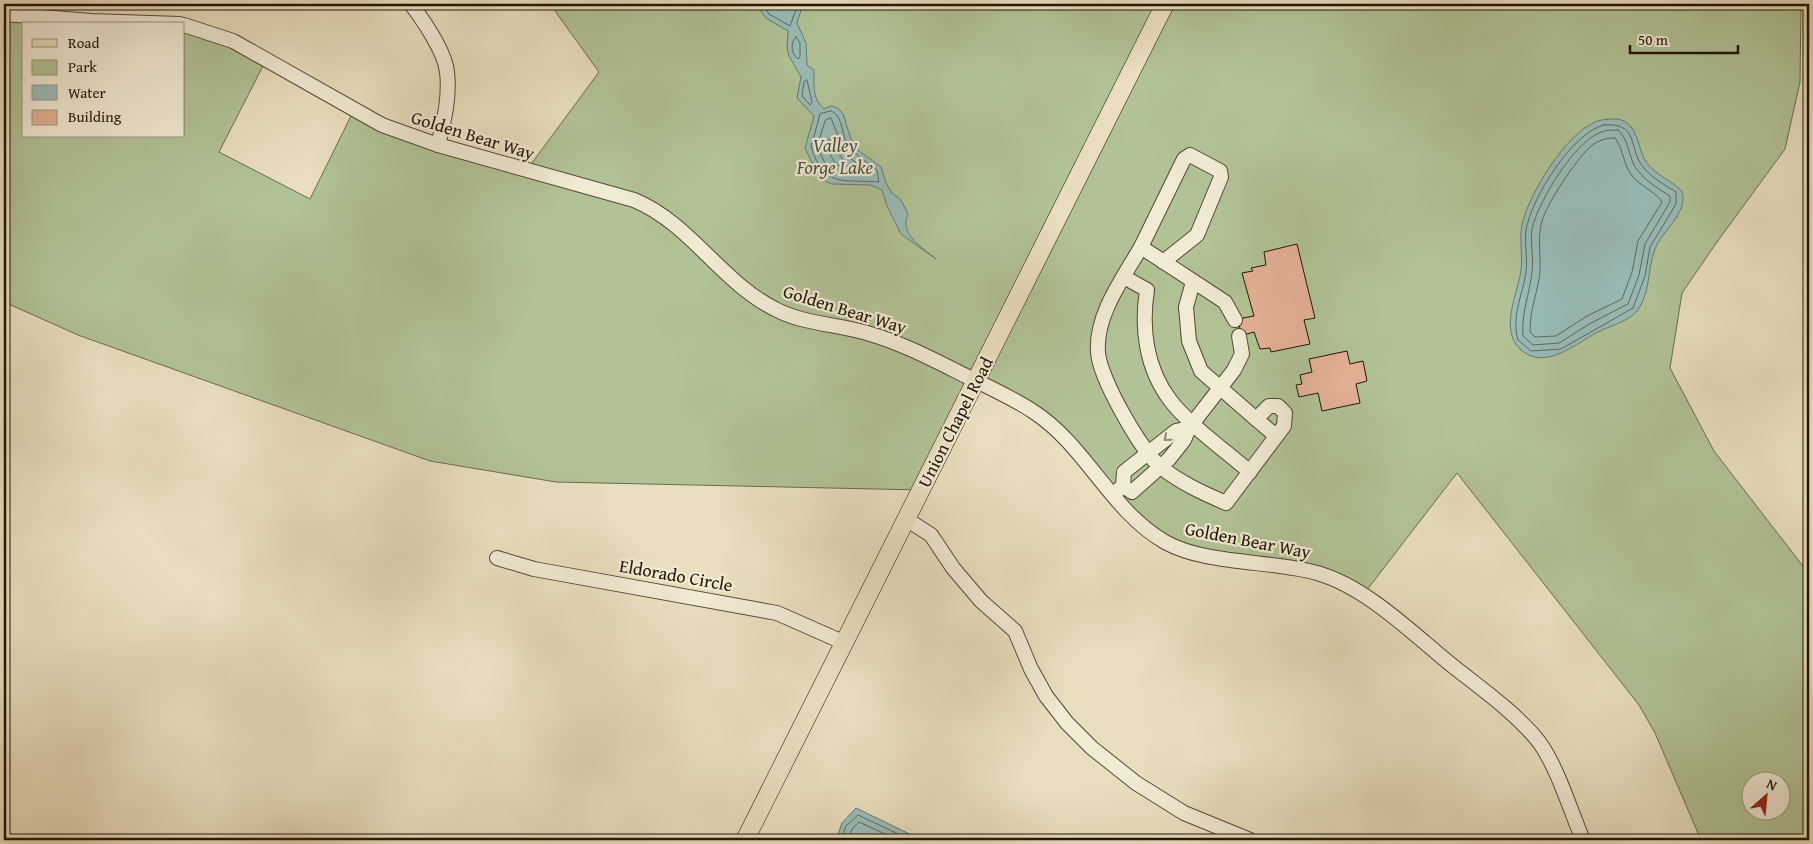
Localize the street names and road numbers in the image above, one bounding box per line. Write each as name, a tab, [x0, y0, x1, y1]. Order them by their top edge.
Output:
street label: Golden Bear Way	[408, 103, 538, 167]
street label: Golden Bear Way	[780, 277, 910, 341]
street label: Union Chapel Road	[910, 352, 1000, 492]
street label: Golden Bear Way	[1183, 515, 1313, 565]
street label: Eldorado Circle	[617, 552, 735, 598]

